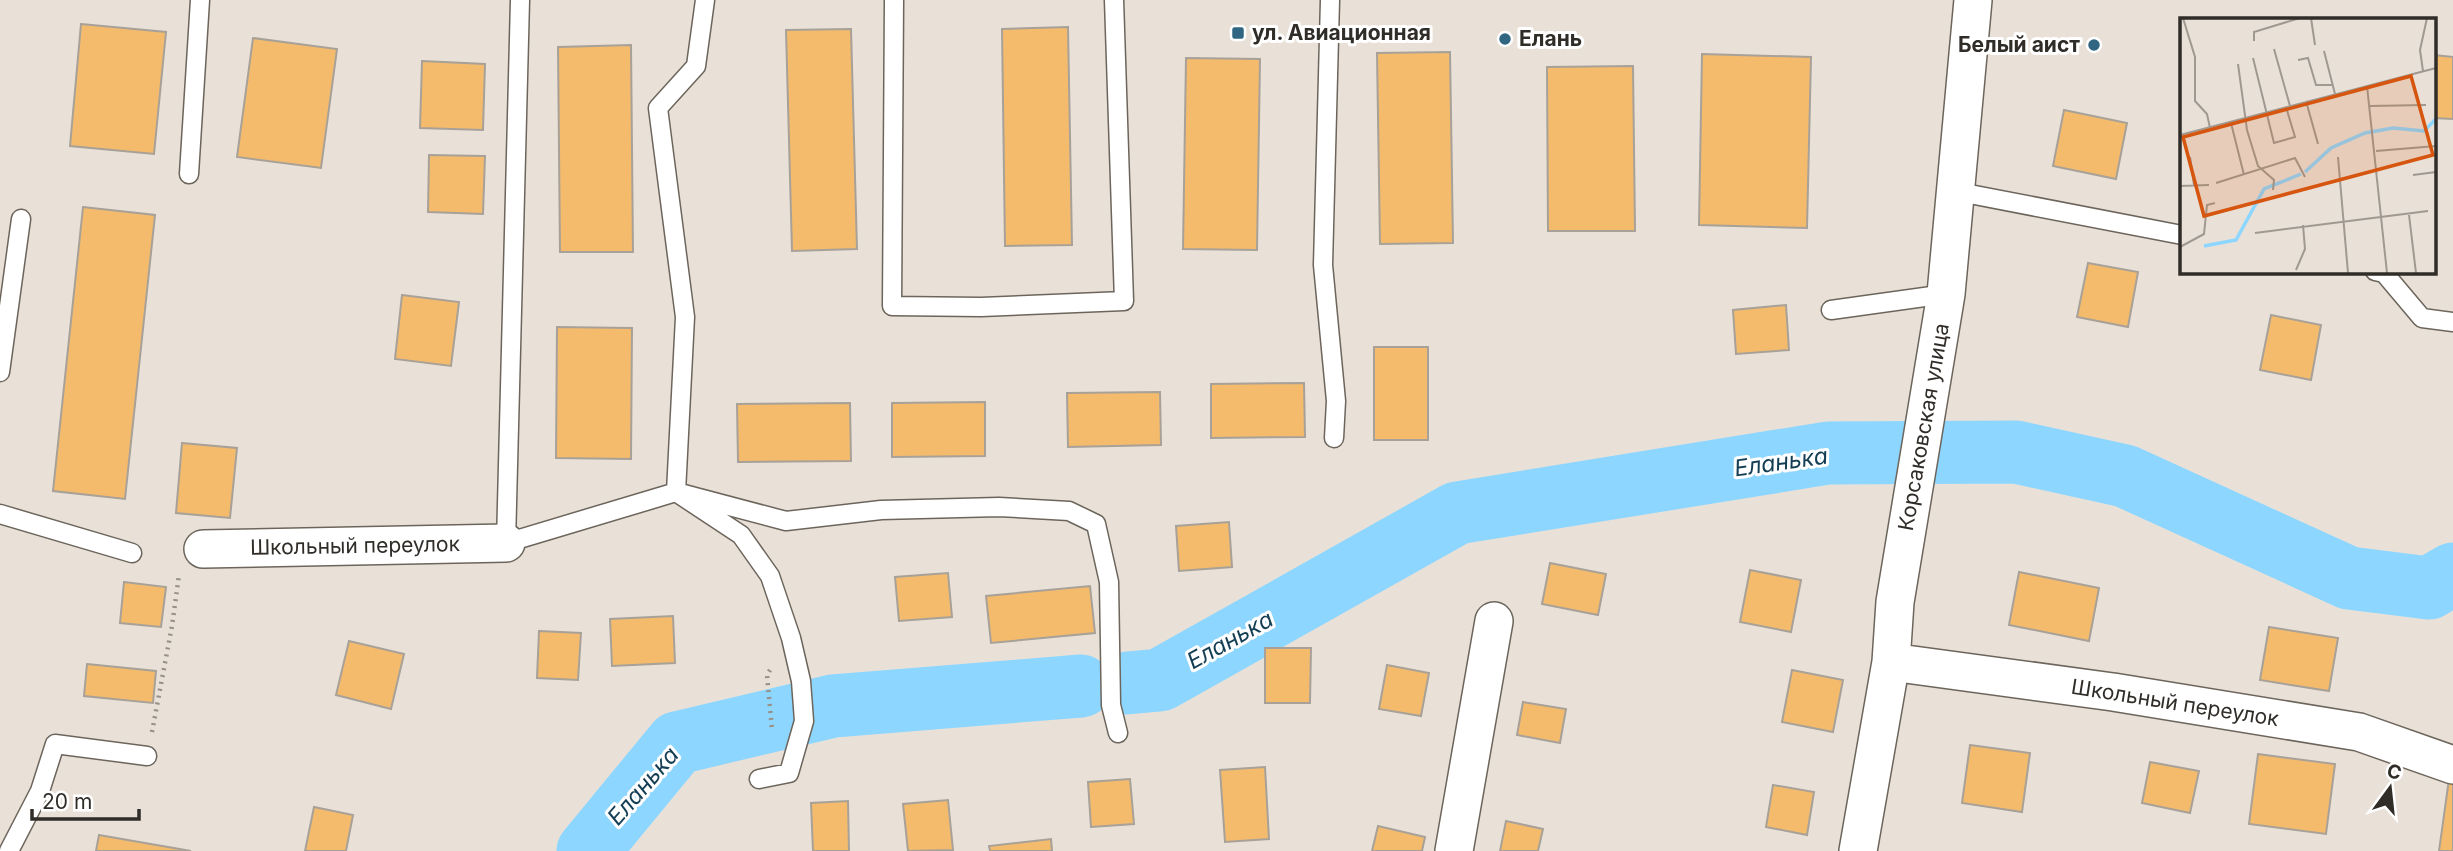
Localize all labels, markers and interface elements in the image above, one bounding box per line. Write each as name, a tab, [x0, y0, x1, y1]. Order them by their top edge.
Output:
inset map	[2180, 18, 2436, 273]
place label: ул. Авиационная	[1252, 20, 1431, 45]
marker: ул. Авиационная	[1230, 25, 1246, 41]
place label: Елань	[1519, 26, 1582, 51]
marker: Елань	[1497, 31, 1513, 47]
place label: Белый аист	[1958, 32, 2080, 57]
marker: Белый аист	[2086, 37, 2102, 53]
street label: Корсаковская улица	[1893, 321, 1954, 533]
water label: Еланька	[1732, 442, 1830, 482]
street label: Школьный переулок	[250, 531, 461, 560]
water label: Еланька	[1182, 605, 1278, 675]
street label: Школьный переулок	[2070, 674, 2281, 731]
water label: Еланька	[602, 741, 684, 831]
north arrow	[2355, 753, 2425, 823]
text: С	[2385, 759, 2404, 785]
scale bar	[32, 778, 138, 822]
text: 20 m	[42, 789, 92, 814]

